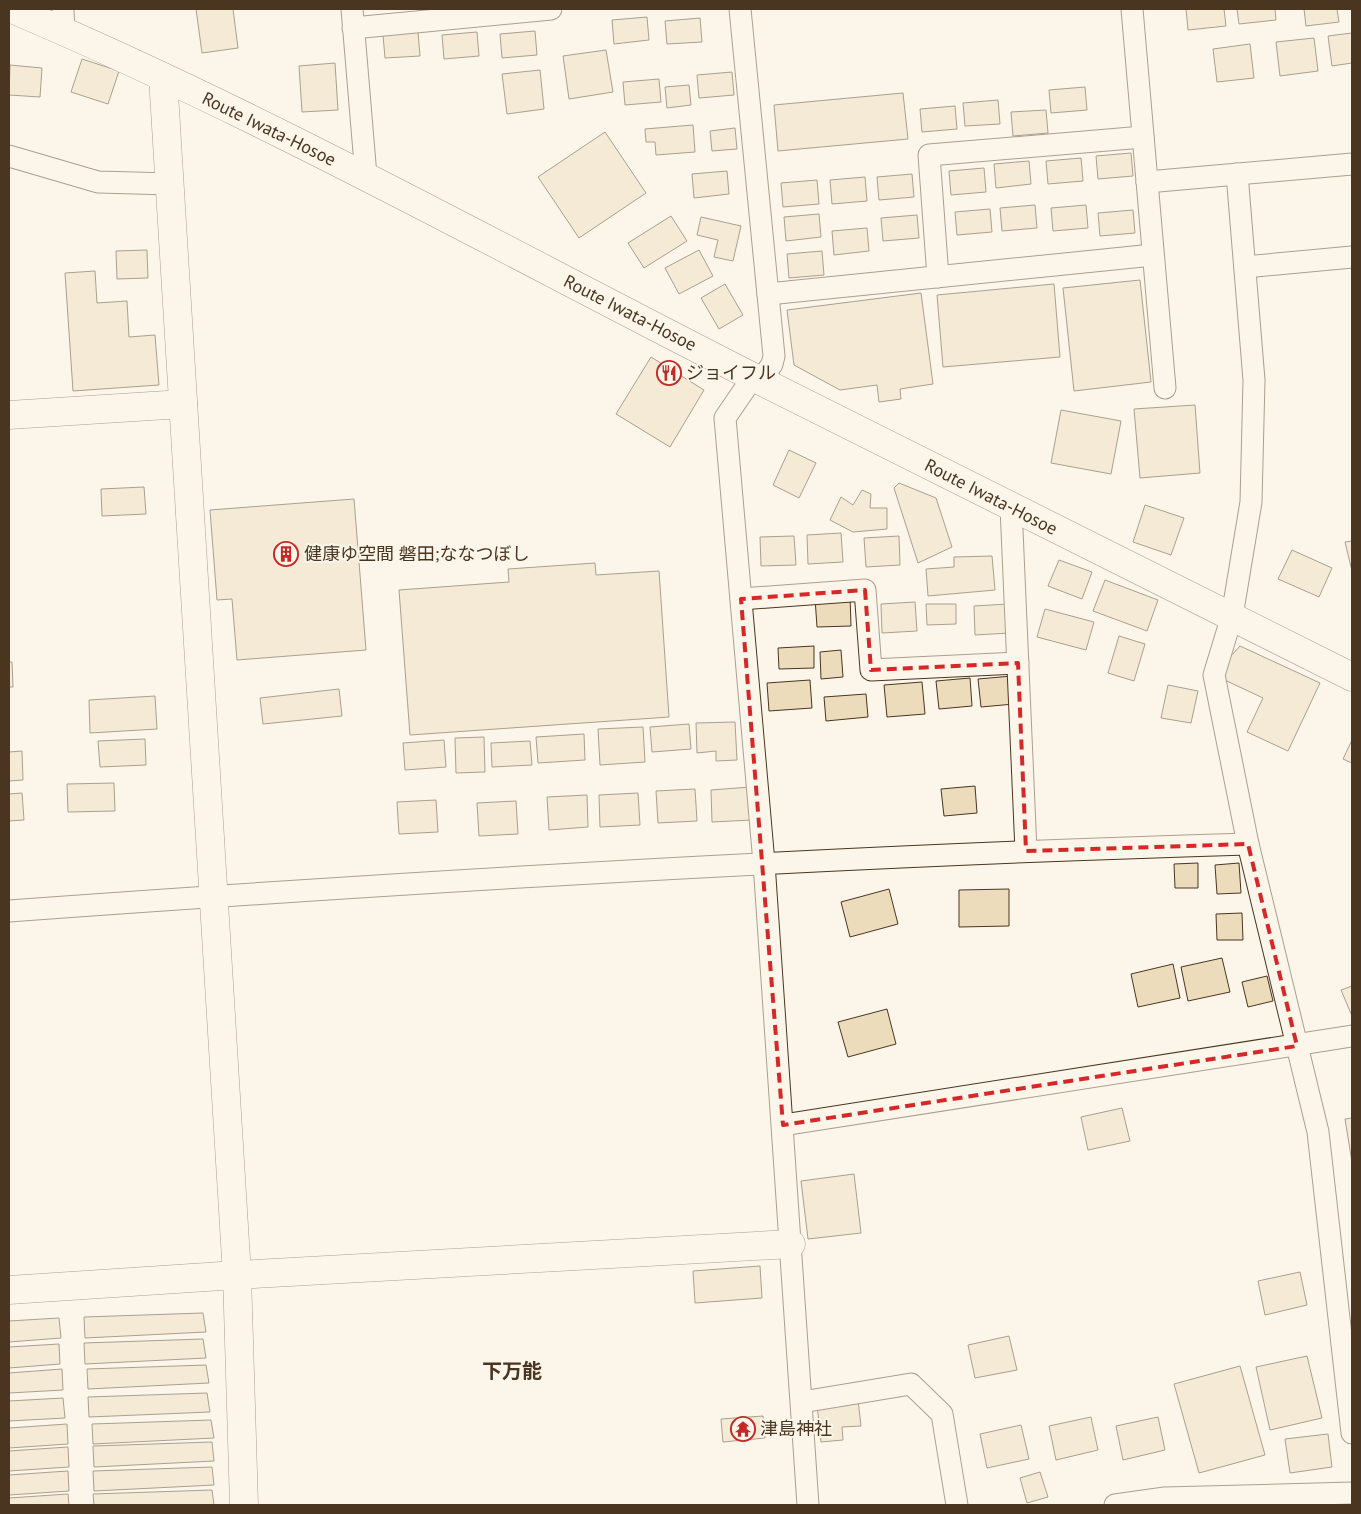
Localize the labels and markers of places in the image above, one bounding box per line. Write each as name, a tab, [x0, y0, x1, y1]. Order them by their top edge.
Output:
restaurant icon: ジョイフル	[656, 360, 682, 386]
place label: ジョイフル	[686, 361, 776, 384]
building icon: 健康ゆ空間 磐田;ななつぼし	[273, 541, 299, 567]
place label: 健康ゆ空間 磐田;ななつぼし	[304, 542, 529, 565]
temple icon: 津島神社	[730, 1416, 756, 1442]
place label: 津島神社	[760, 1417, 832, 1440]

